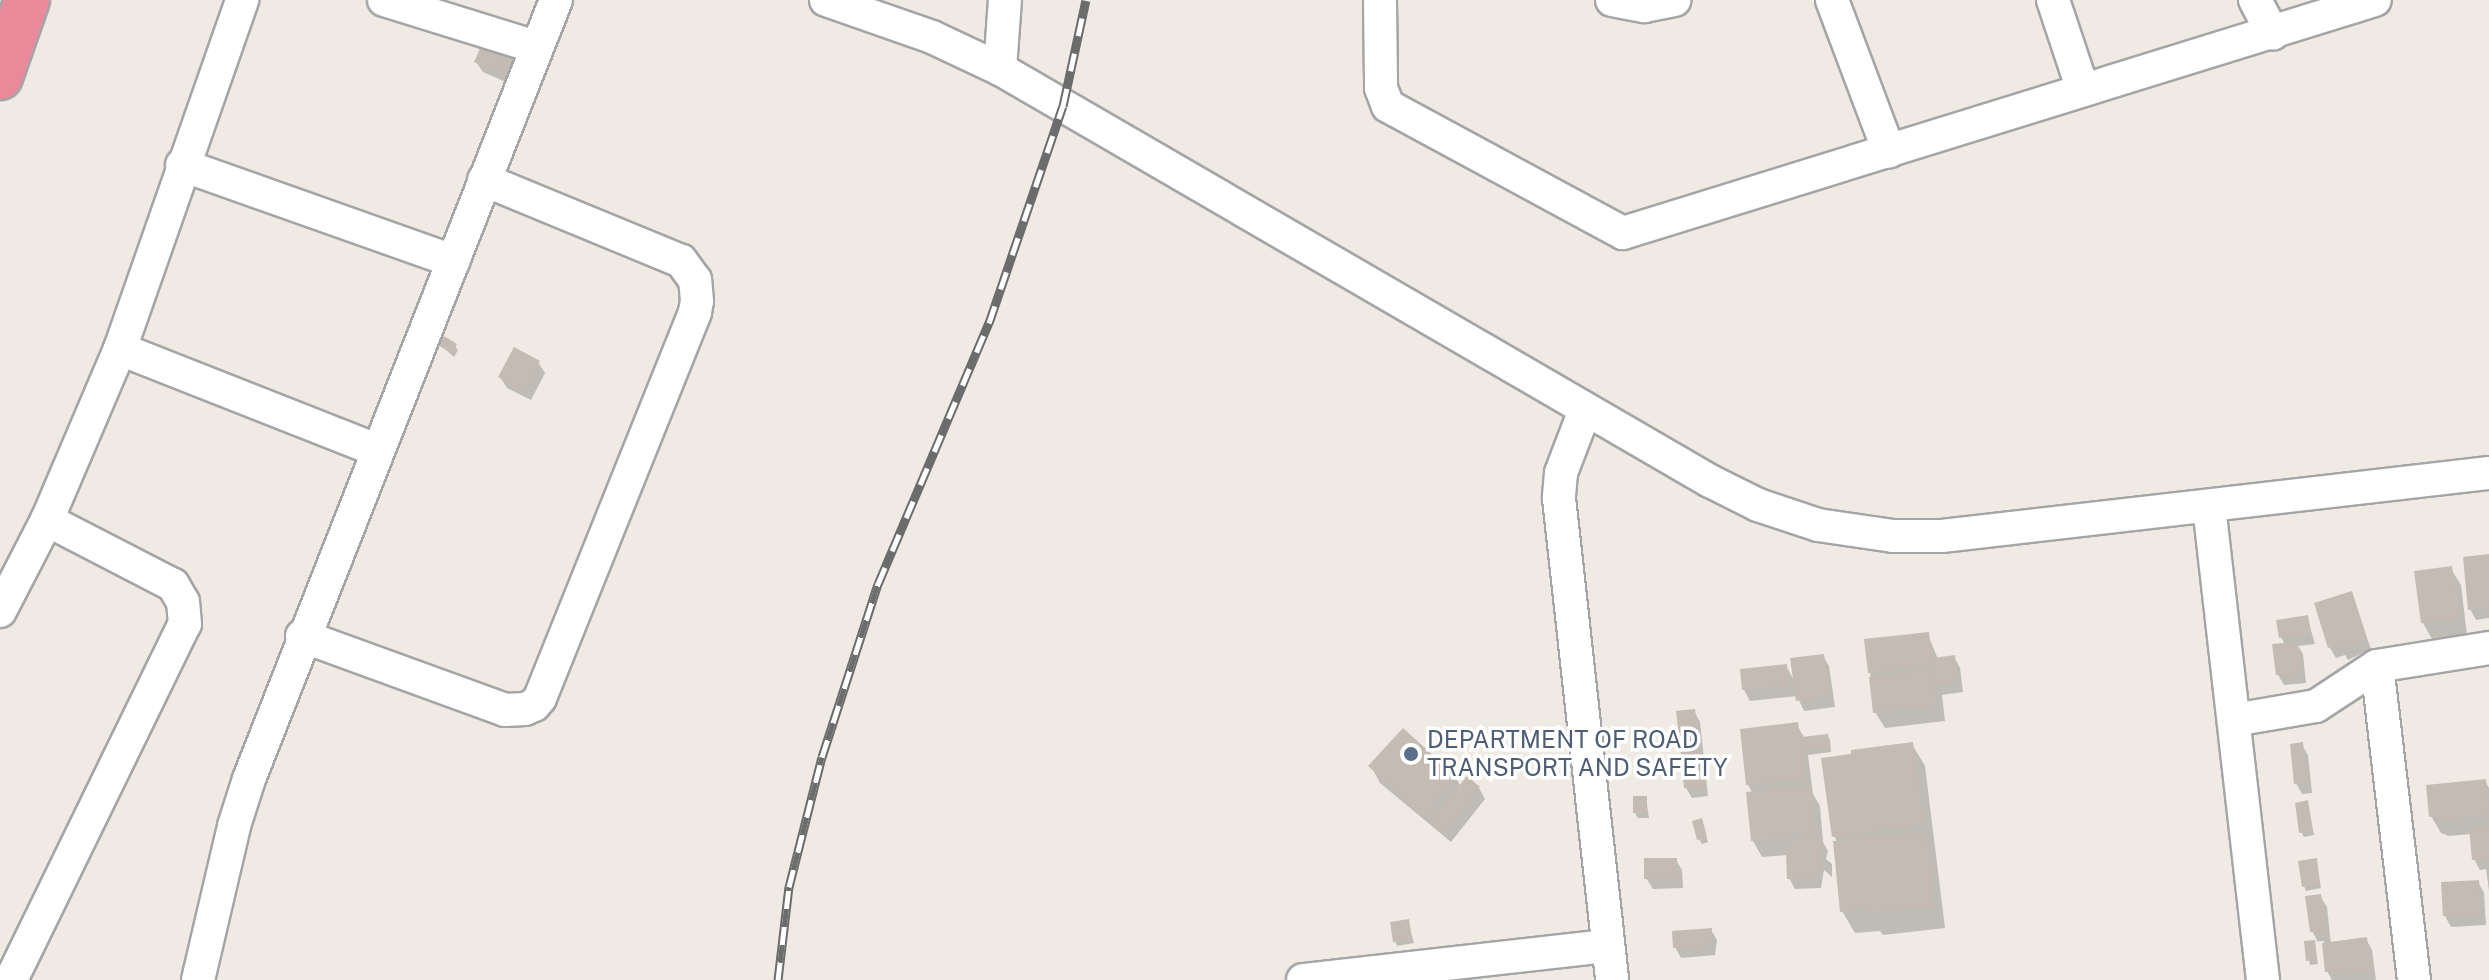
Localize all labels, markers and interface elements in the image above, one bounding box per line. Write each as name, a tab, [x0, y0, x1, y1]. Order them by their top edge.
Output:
place label: DEPARTMENT OF ROAD TRANSPORT AND SAFETY	[1427, 726, 1728, 782]
marker: DEPARTMENT OF ROAD TRANSPORT AND SAFETY	[1402, 745, 1420, 763]

